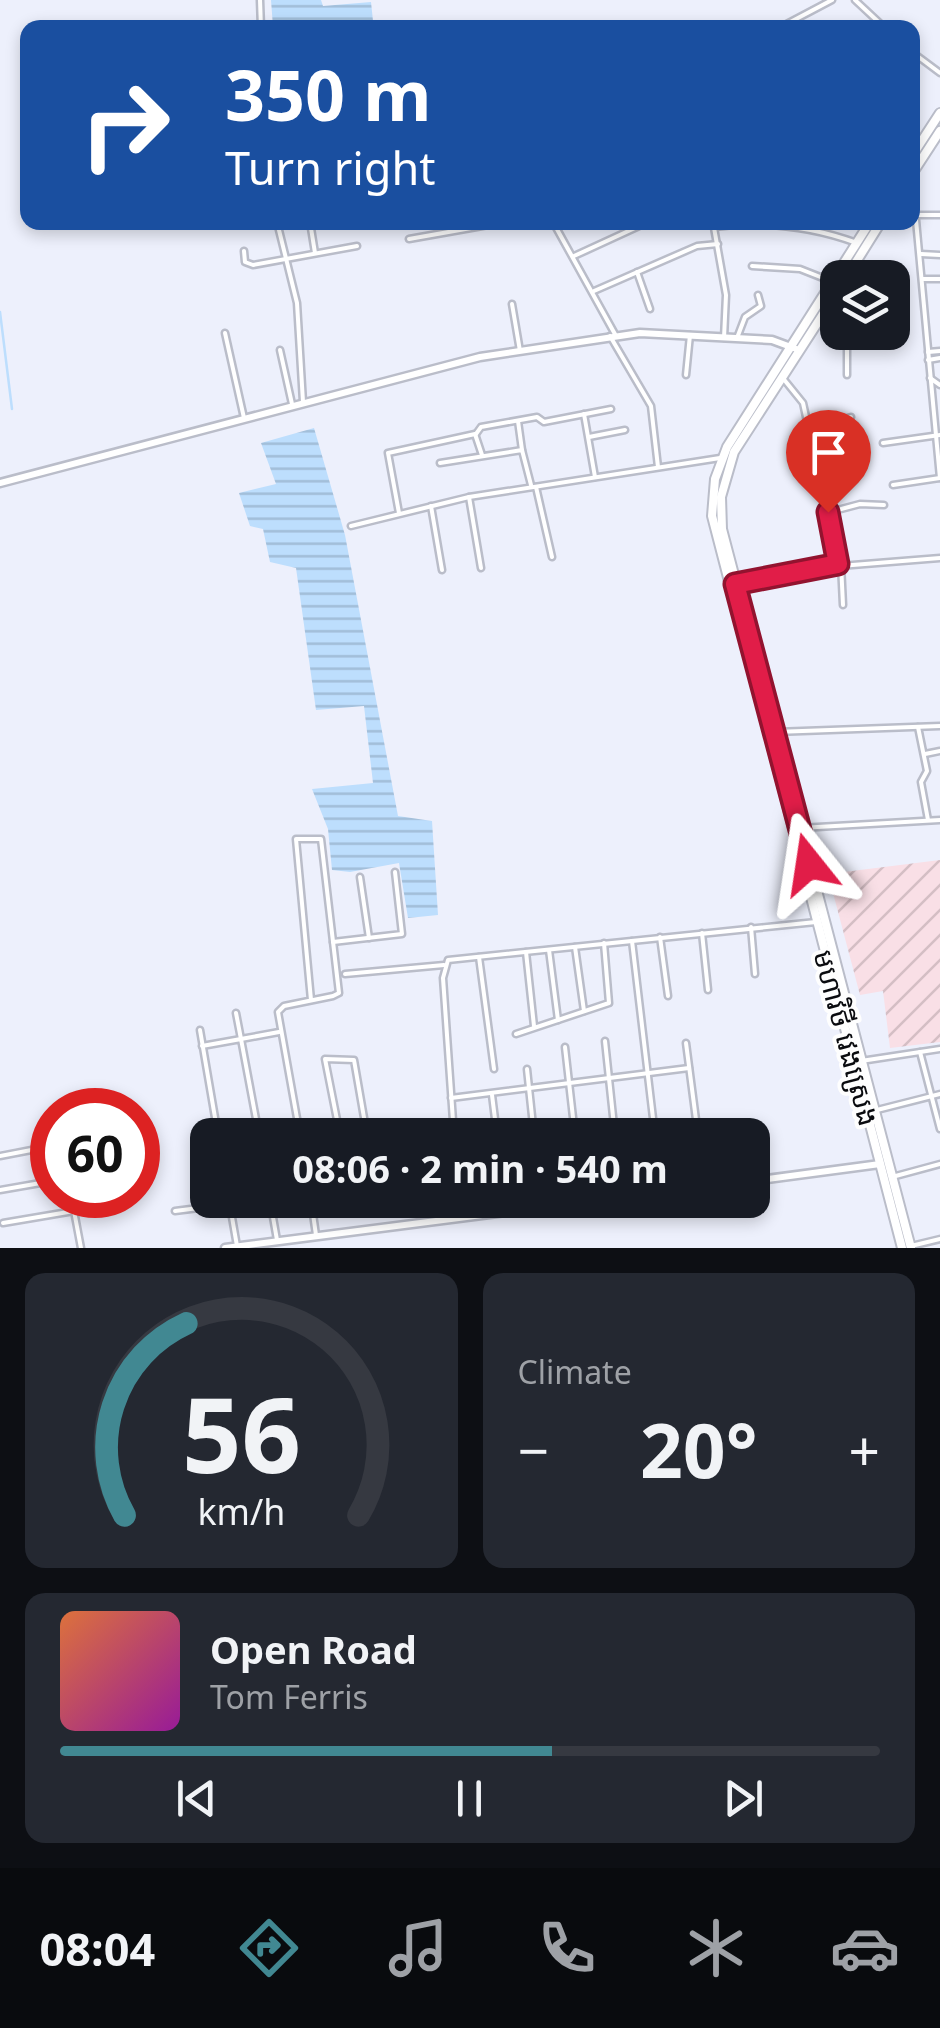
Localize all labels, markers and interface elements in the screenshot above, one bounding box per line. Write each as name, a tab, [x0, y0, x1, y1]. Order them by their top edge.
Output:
text: 350 m	[225, 46, 432, 142]
icon: right	[60, 60, 190, 190]
text: Turn right	[225, 137, 436, 198]
map controls	[820, 260, 910, 350]
button: layers	[820, 260, 910, 350]
pin	[786, 410, 871, 513]
icon: arrive	[801, 425, 856, 480]
position arrow	[757, 812, 861, 916]
street label: មហាវិថី វេងស្រេង	[805, 945, 889, 1130]
speed limit sign: 60	[30, 1088, 160, 1218]
text: 08:06 · 2 min · 540 m	[292, 1142, 668, 1194]
text: Climate	[518, 1350, 632, 1393]
text: 56	[182, 1362, 301, 1503]
text: 20°	[640, 1398, 758, 1500]
text: −	[518, 1412, 549, 1487]
text: +	[849, 1412, 880, 1487]
text: km/h	[197, 1487, 285, 1535]
text: Open Road	[210, 1623, 417, 1675]
text: Tom Ferris	[210, 1675, 368, 1718]
icon: previous	[169, 1771, 224, 1826]
icon: pause	[442, 1771, 497, 1826]
icon: next	[716, 1771, 771, 1826]
icon: directions	[234, 1913, 304, 1983]
icon: music	[383, 1913, 453, 1983]
icon: phone	[532, 1913, 602, 1983]
icon: climate	[681, 1913, 751, 1983]
icon: car	[830, 1913, 900, 1983]
text: 08:04	[40, 1918, 155, 1979]

